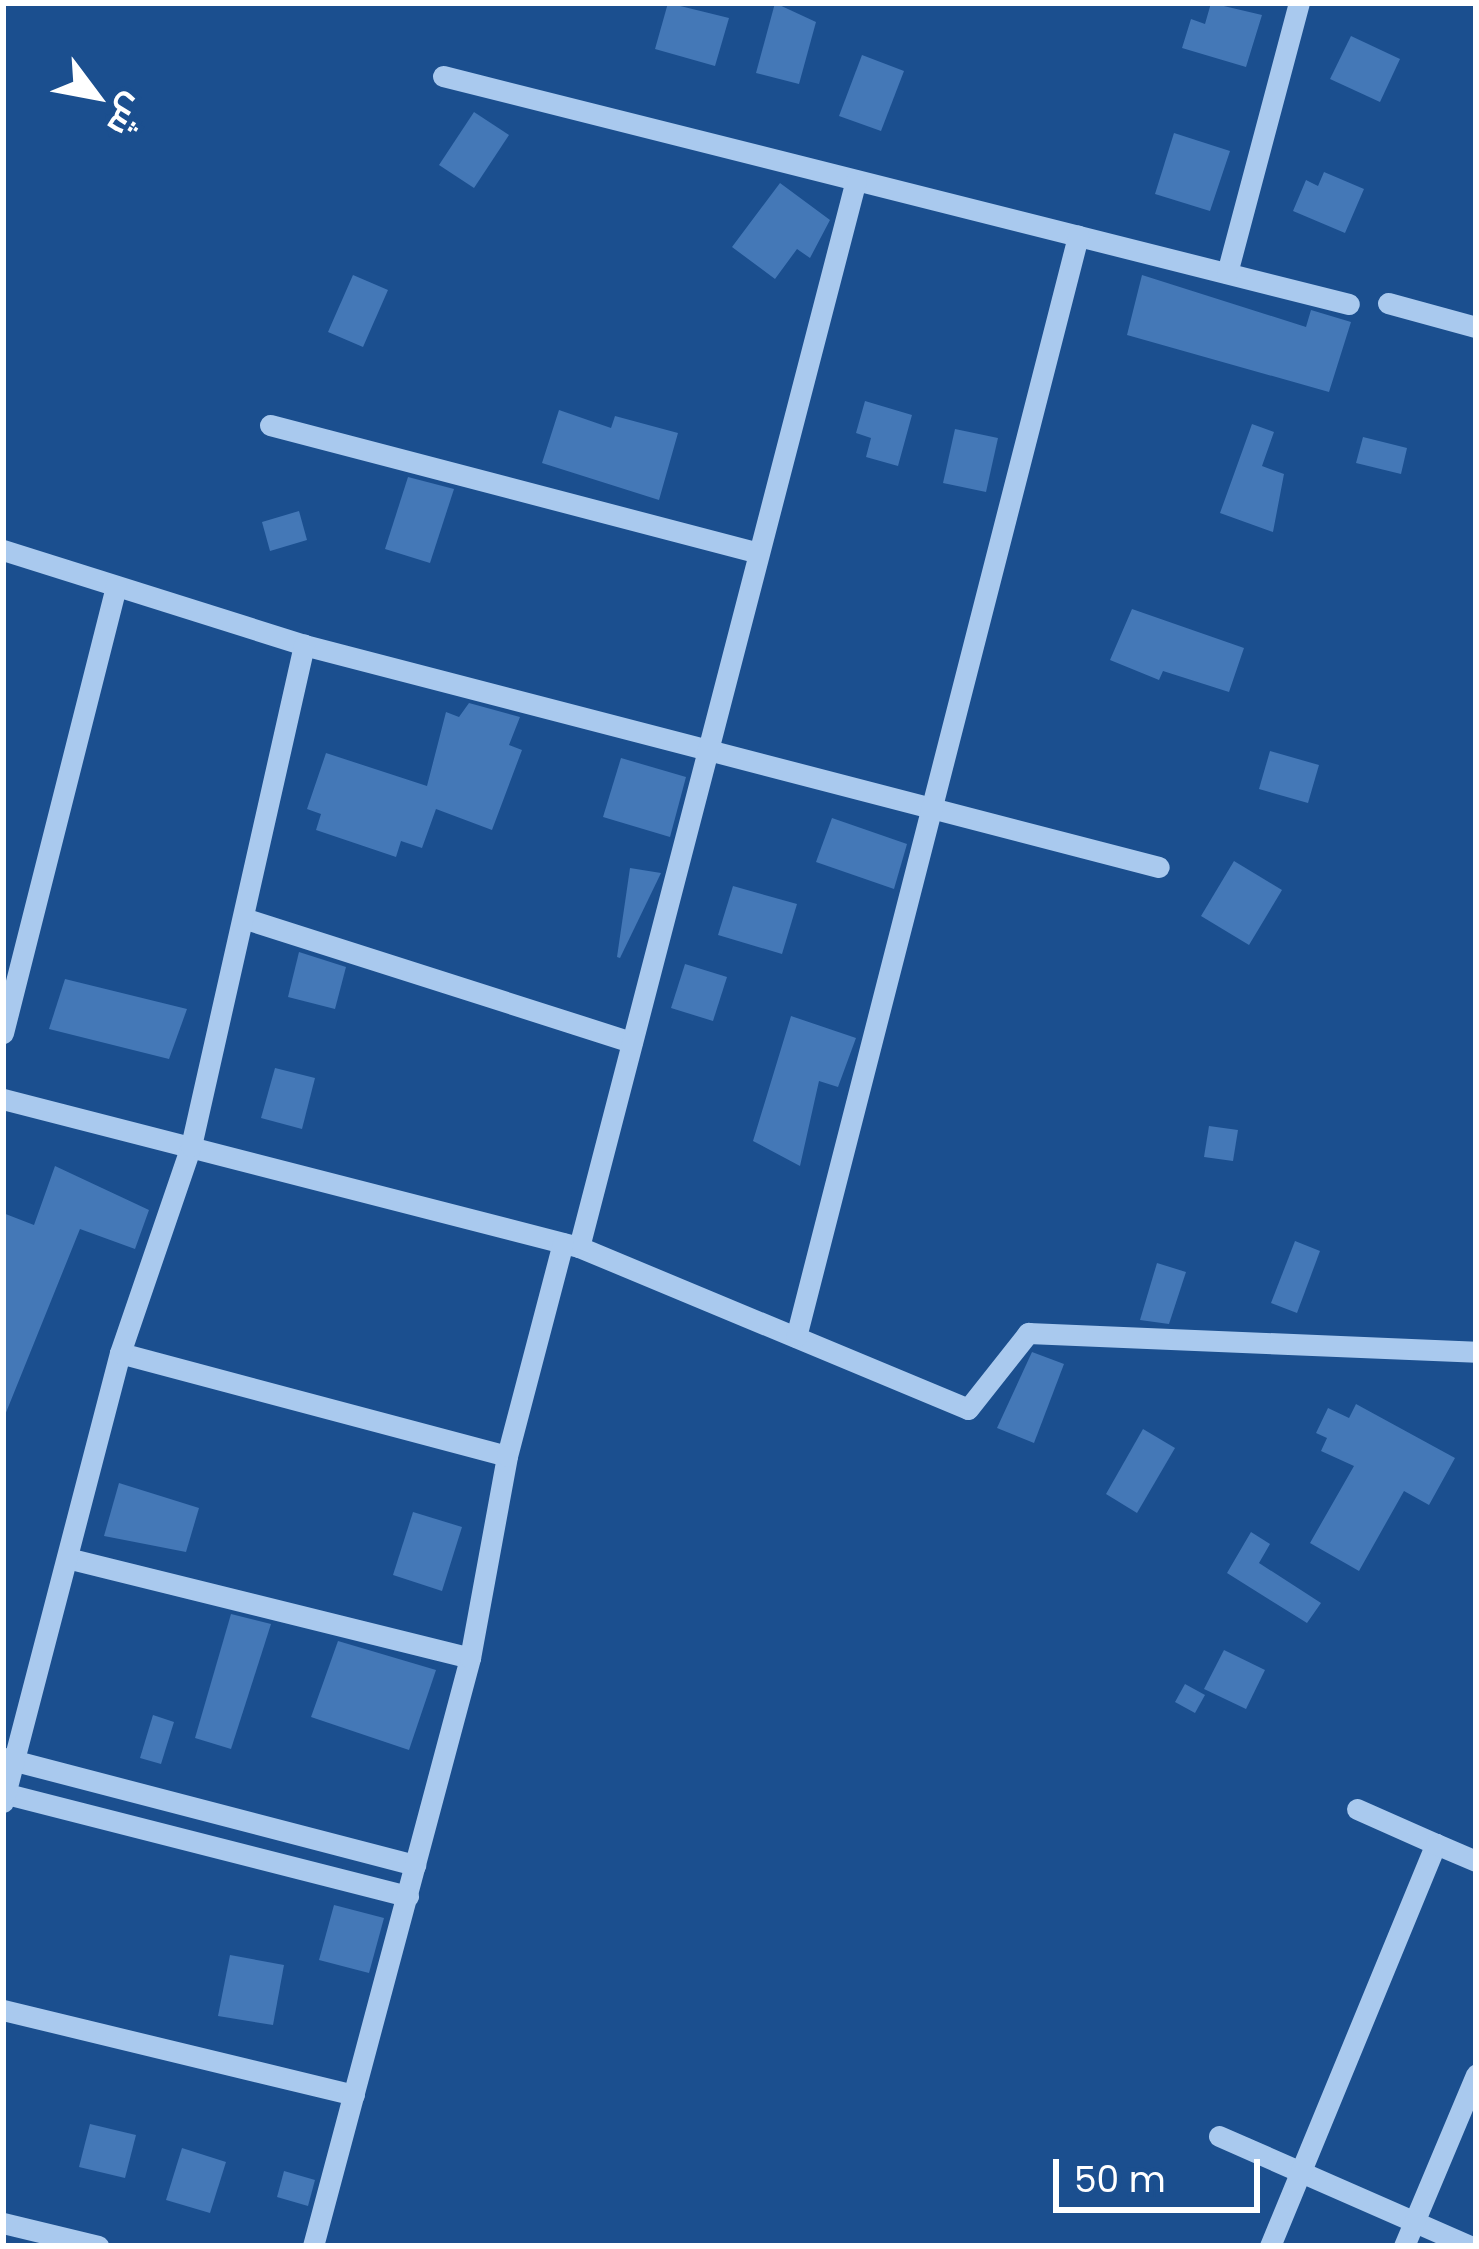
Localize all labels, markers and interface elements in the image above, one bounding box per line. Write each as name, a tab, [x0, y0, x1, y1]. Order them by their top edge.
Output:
north arrow	[36, 36, 156, 156]
text: ش	[96, 85, 158, 146]
scale bar	[1059, 2135, 1266, 2209]
text: 50 m	[1074, 2154, 1166, 2205]

